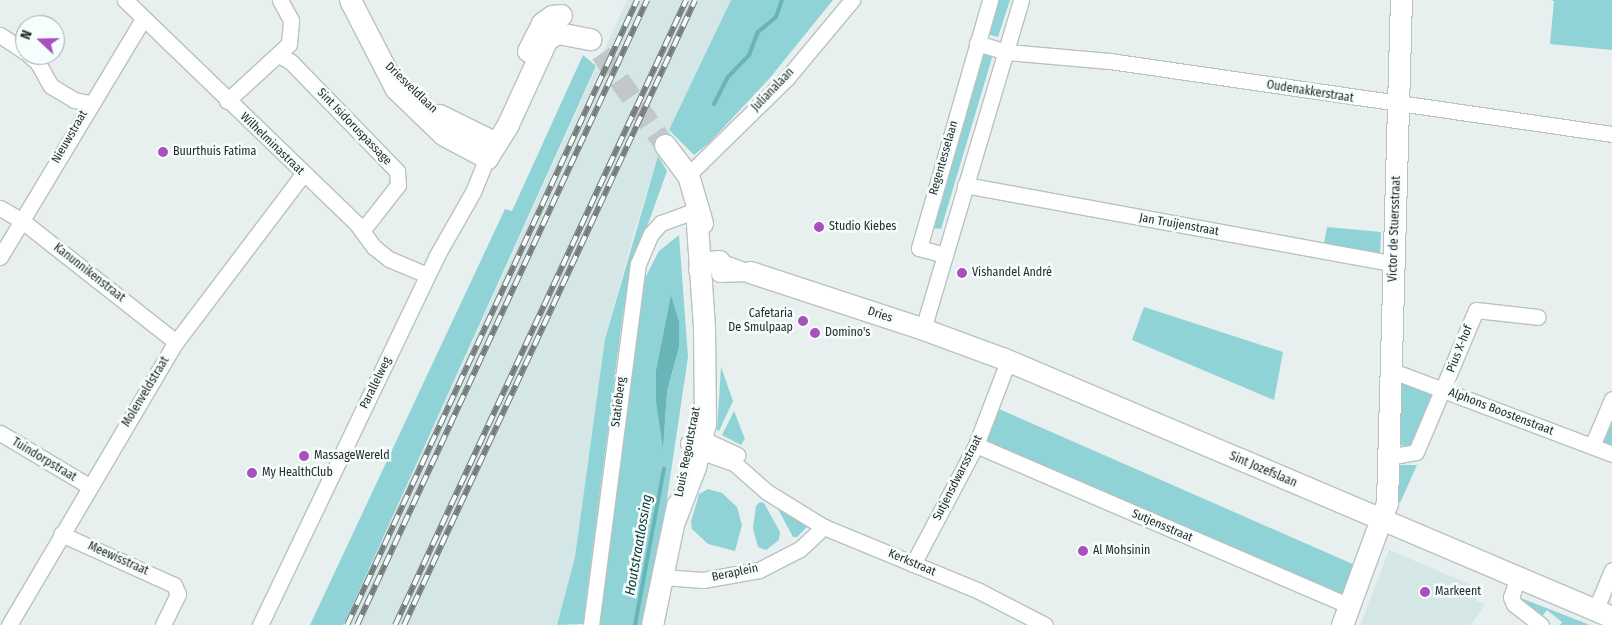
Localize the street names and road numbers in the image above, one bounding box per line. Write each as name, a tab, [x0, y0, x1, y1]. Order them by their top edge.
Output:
street label: Driesveldlaan	[382, 60, 440, 116]
street label: Julianalaan	[749, 65, 797, 115]
street label: Oudenakkerstraat	[1265, 78, 1355, 106]
street label: Sint Isidoruspassage	[314, 86, 394, 168]
street label: Nieuwstraat	[49, 108, 91, 166]
street label: Wilhelminastraat	[237, 110, 307, 178]
street label: Regentesselaan	[926, 119, 962, 197]
street label: Victor de Stuersstraat	[1386, 176, 1404, 282]
street label: Jan Truijenstraat	[1138, 211, 1220, 239]
street label: Kanunnikenstraat	[50, 241, 128, 305]
street label: Dries	[866, 304, 894, 326]
street label: Pius X-hof	[1444, 323, 1476, 375]
street label: Molenveldstraat	[119, 354, 173, 430]
street label: Parallelweg	[357, 355, 395, 411]
street label: Statieberg	[609, 376, 629, 428]
street label: Alphons Boostenstraat	[1446, 385, 1556, 439]
street label: Louis Regoutstraat	[672, 406, 704, 498]
street label: Sutjensdwarsstraat	[930, 433, 986, 523]
street label: Tuindorpstraat	[9, 435, 79, 485]
street label: Sint Jozefslaan	[1227, 449, 1299, 491]
street label: Sutjensstraat	[1129, 507, 1195, 545]
street label: Meewisstraat	[85, 539, 151, 579]
street label: Kerkstraat	[886, 547, 938, 579]
street label: Beraplein	[711, 561, 759, 585]

